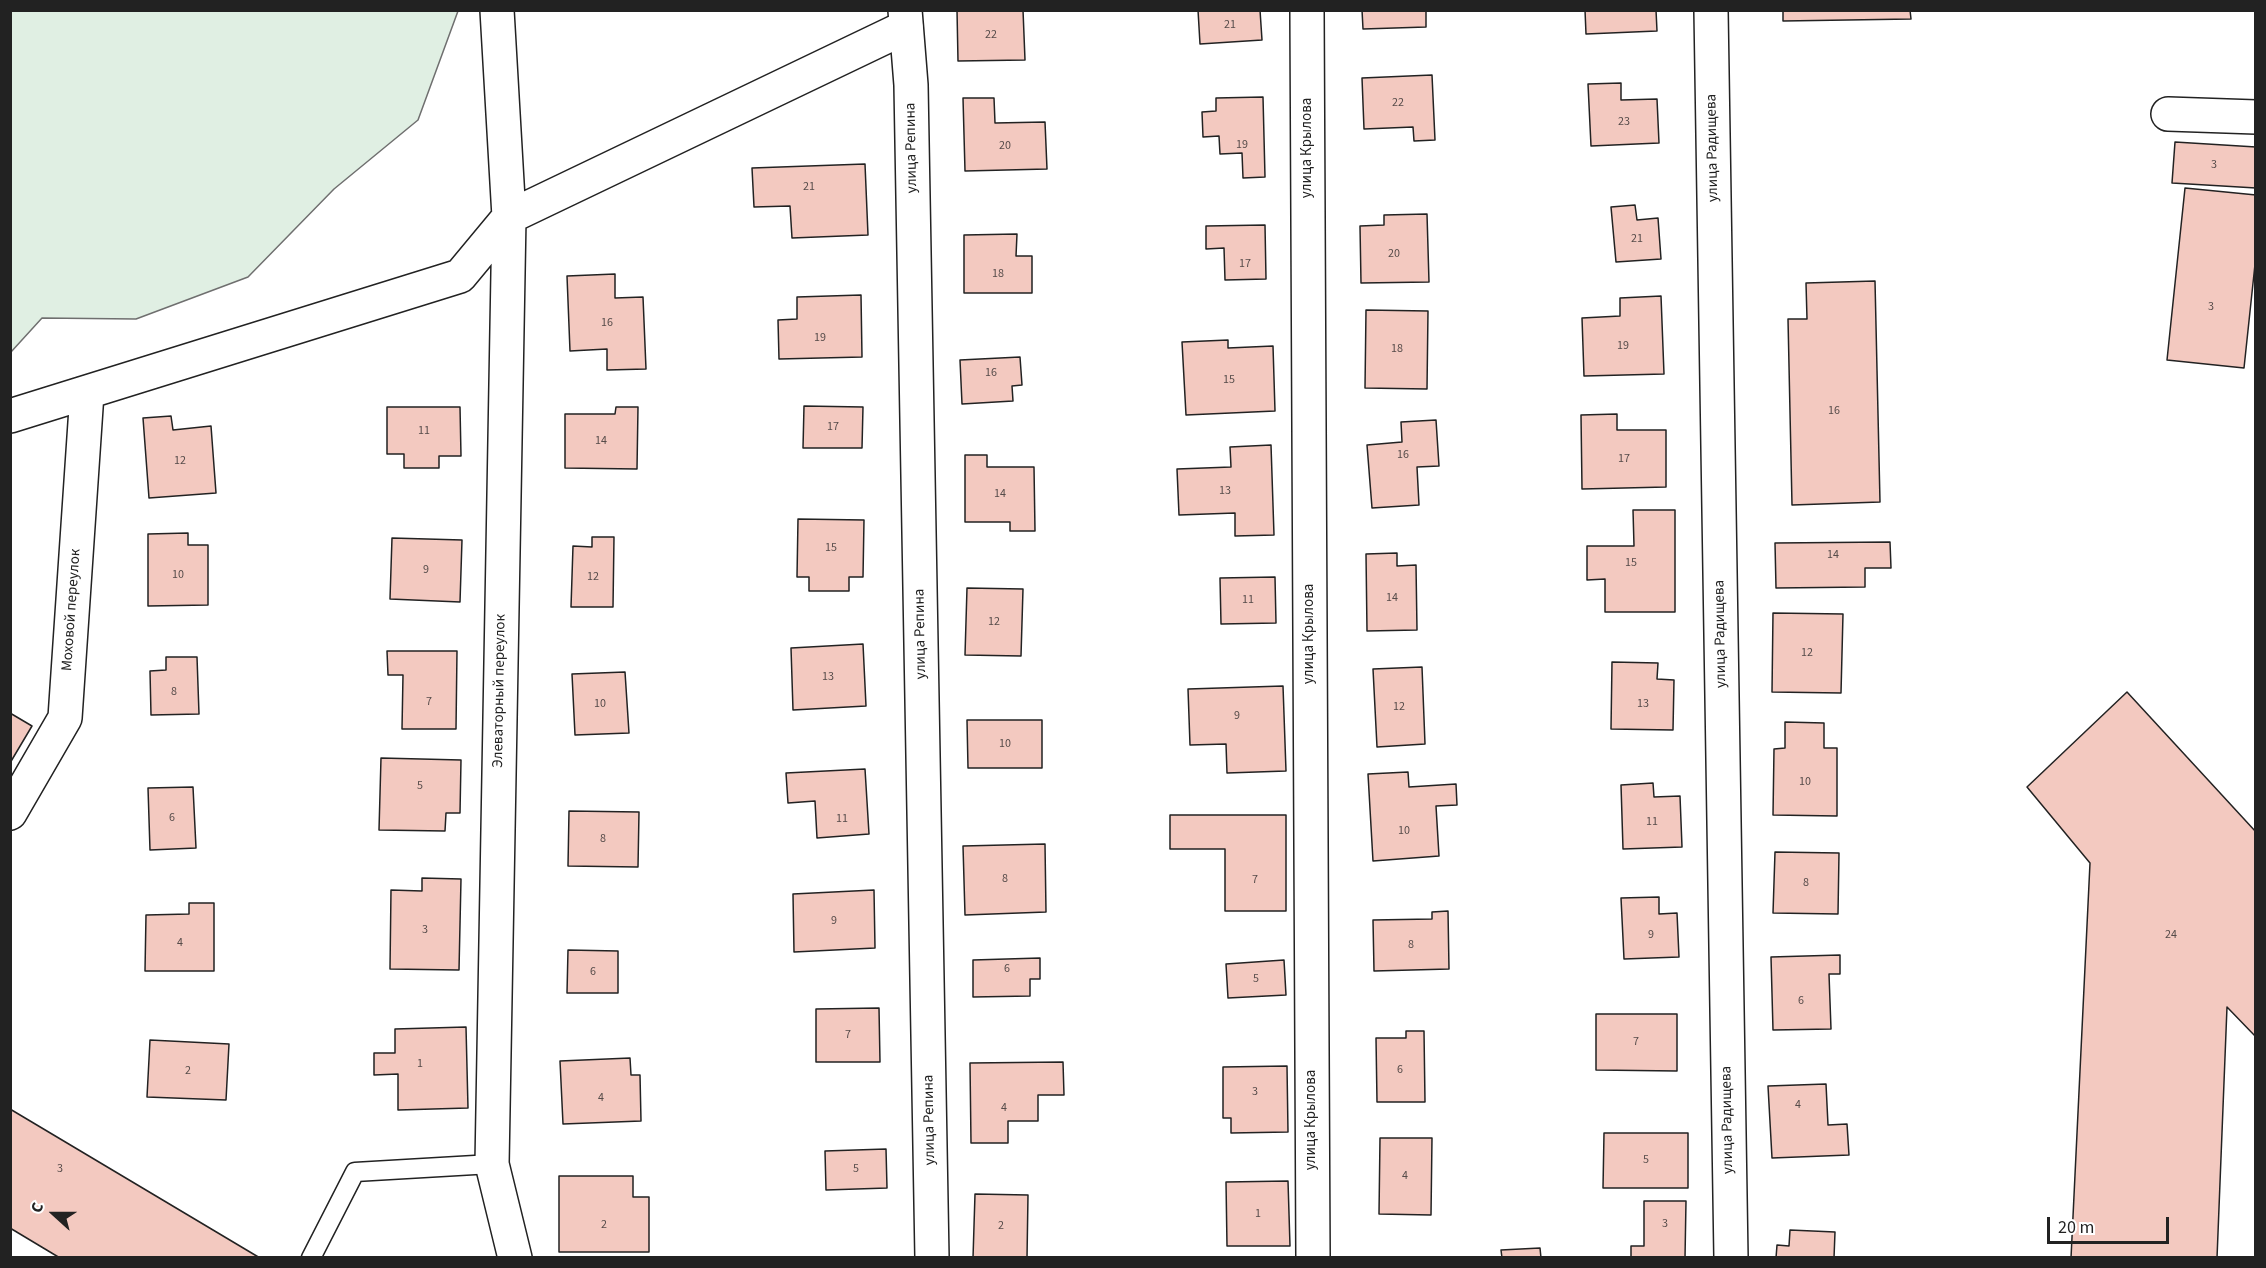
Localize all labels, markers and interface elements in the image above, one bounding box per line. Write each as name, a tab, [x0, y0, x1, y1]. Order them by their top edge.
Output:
house number: 21	[1224, 18, 1236, 32]
house number: 22	[985, 28, 997, 42]
street label: улица Радищева	[1703, 94, 1723, 202]
house number: 22	[1392, 96, 1404, 110]
street label: улица Крылова	[1299, 98, 1317, 198]
street label: улица Репина	[902, 103, 922, 193]
house number: 23	[1618, 115, 1630, 129]
house number: 19	[1236, 138, 1248, 152]
house number: 20	[999, 139, 1011, 153]
house number: 3	[2211, 158, 2217, 172]
house number: 21	[803, 180, 815, 194]
house number: 21	[1631, 232, 1643, 246]
house number: 20	[1388, 247, 1400, 261]
house number: 17	[1239, 257, 1251, 271]
house number: 18	[992, 267, 1004, 281]
house number: 3	[2208, 300, 2214, 314]
house number: 16	[601, 316, 613, 330]
house number: 19	[814, 331, 826, 345]
house number: 19	[1617, 339, 1629, 353]
house number: 18	[1391, 342, 1403, 356]
house number: 16	[985, 366, 997, 380]
house number: 15	[1223, 373, 1235, 387]
house number: 16	[1828, 404, 1840, 418]
house number: 17	[827, 420, 839, 434]
house number: 11	[418, 424, 430, 438]
house number: 14	[595, 434, 607, 448]
house number: 16	[1397, 448, 1409, 462]
house number: 17	[1618, 452, 1630, 466]
house number: 12	[174, 454, 186, 468]
house number: 13	[1219, 484, 1231, 498]
house number: 14	[994, 487, 1006, 501]
house number: 15	[825, 541, 837, 555]
street label: Моховой переулок	[59, 548, 85, 672]
house number: 14	[1827, 548, 1839, 562]
house number: 15	[1625, 556, 1637, 570]
house number: 9	[423, 563, 429, 577]
house number: 10	[172, 568, 184, 582]
house number: 12	[587, 570, 599, 584]
street label: улица Радищева	[1711, 580, 1731, 688]
street label: улица Крылова	[1301, 584, 1319, 684]
street label: улица Репина	[911, 589, 931, 679]
house number: 14	[1386, 591, 1398, 605]
house number: 11	[1242, 593, 1254, 607]
street label: Элеваторный переулок	[490, 614, 510, 768]
house number: 12	[988, 615, 1000, 629]
house number: 12	[1801, 646, 1813, 660]
house number: 13	[822, 670, 834, 684]
house number: 8	[171, 685, 177, 699]
house number: 7	[426, 695, 432, 709]
house number: 10	[594, 697, 606, 711]
house number: 13	[1637, 697, 1649, 711]
house number: 12	[1393, 700, 1405, 714]
house number: 9	[1234, 709, 1240, 723]
house number: 10	[999, 737, 1011, 751]
house number: 10	[1799, 775, 1811, 789]
house number: 5	[417, 779, 423, 793]
house number: 6	[169, 811, 175, 825]
house number: 11	[836, 812, 848, 826]
house number: 11	[1646, 815, 1658, 829]
house number: 10	[1398, 824, 1410, 838]
house number: 8	[600, 832, 606, 846]
house number: 8	[1002, 872, 1008, 886]
house number: 7	[1252, 873, 1258, 887]
house number: 8	[1803, 876, 1809, 890]
house number: 9	[831, 914, 837, 928]
house number: 3	[422, 923, 428, 937]
house number: 9	[1648, 928, 1654, 942]
house number: 24	[2165, 928, 2177, 942]
house number: 4	[177, 936, 183, 950]
house number: 8	[1408, 938, 1414, 952]
house number: 6	[1004, 962, 1010, 976]
house number: 6	[590, 965, 596, 979]
house number: 5	[1253, 972, 1259, 986]
house number: 6	[1798, 994, 1804, 1008]
house number: 7	[845, 1028, 851, 1042]
house number: 7	[1633, 1035, 1639, 1049]
house number: 1	[417, 1057, 423, 1071]
house number: 6	[1397, 1063, 1403, 1077]
house number: 2	[185, 1064, 191, 1078]
street label: улица Радищева	[1718, 1066, 1738, 1174]
street label: улица Крылова	[1303, 1070, 1321, 1170]
street label: улица Репина	[920, 1075, 940, 1165]
house number: 3	[1252, 1085, 1258, 1099]
house number: 4	[598, 1091, 604, 1105]
house number: 4	[1795, 1098, 1801, 1112]
house number: 4	[1001, 1101, 1007, 1115]
house number: 5	[1643, 1153, 1649, 1167]
house number: 3	[57, 1162, 63, 1176]
house number: 5	[853, 1162, 859, 1176]
house number: 4	[1402, 1169, 1408, 1183]
north arrow	[24, 1184, 84, 1244]
text: С	[25, 1199, 49, 1216]
scale bar	[2050, 1205, 2172, 1243]
house number: 1	[1255, 1207, 1261, 1221]
text: 20 m	[2058, 1215, 2094, 1240]
house number: 3	[1662, 1217, 1668, 1231]
house number: 2	[601, 1218, 607, 1232]
house number: 2	[998, 1219, 1004, 1233]

